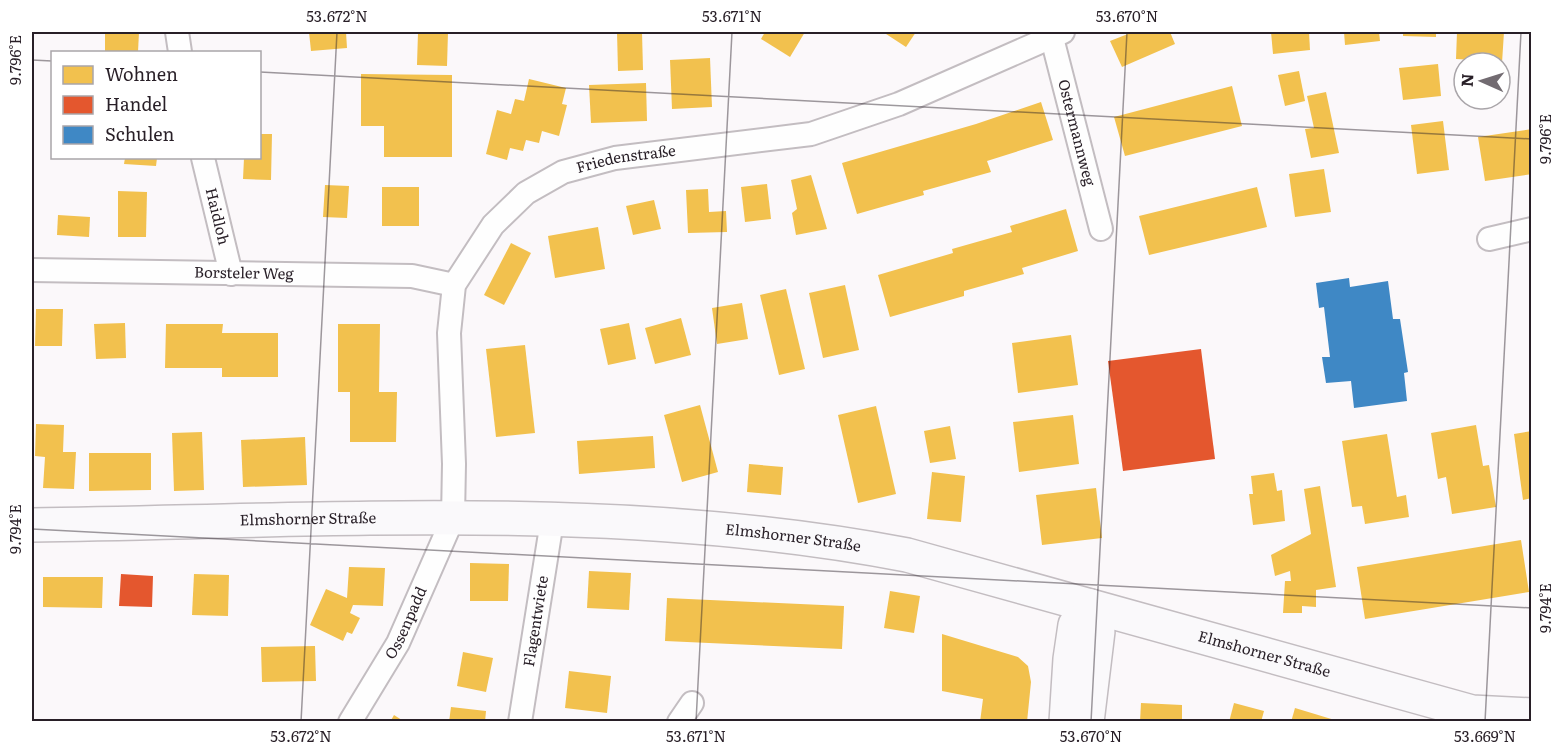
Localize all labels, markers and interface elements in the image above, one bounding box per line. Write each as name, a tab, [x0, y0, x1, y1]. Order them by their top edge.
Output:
text: 53.672°N	[306, 4, 368, 27]
text: 53.671°N	[702, 4, 762, 27]
text: 53.670°N	[1096, 4, 1158, 27]
text: 9.796°E	[3, 35, 26, 85]
legend	[51, 51, 261, 159]
north arrow	[1452, 51, 1512, 111]
text: Wohnen	[105, 60, 178, 87]
text: N	[1454, 73, 1478, 88]
street label: Ostermannweg	[1053, 77, 1103, 189]
text: Handel	[105, 90, 167, 117]
text: 9.796°E	[1533, 114, 1556, 164]
text: Schulen	[105, 120, 175, 147]
street label: Friedenstraße	[573, 138, 677, 178]
street label: Haidloh	[201, 185, 237, 247]
street label: Borsteler Weg	[194, 260, 295, 284]
text: 9.794°E	[3, 504, 26, 554]
street label: Elmshorner Straße	[239, 505, 377, 531]
street label: Elmshorner Straße	[724, 517, 863, 557]
street label: Flagentwiete	[516, 573, 553, 668]
street label: Ossenpadd	[378, 582, 432, 663]
text: 9.794°E	[1533, 583, 1556, 633]
street label: Elmshorner Straße	[1196, 623, 1334, 682]
text: 53.672°N	[270, 724, 332, 747]
text: 53.671°N	[666, 724, 726, 747]
text: 53.670°N	[1060, 724, 1122, 747]
text: 53.669°N	[1454, 724, 1516, 747]

